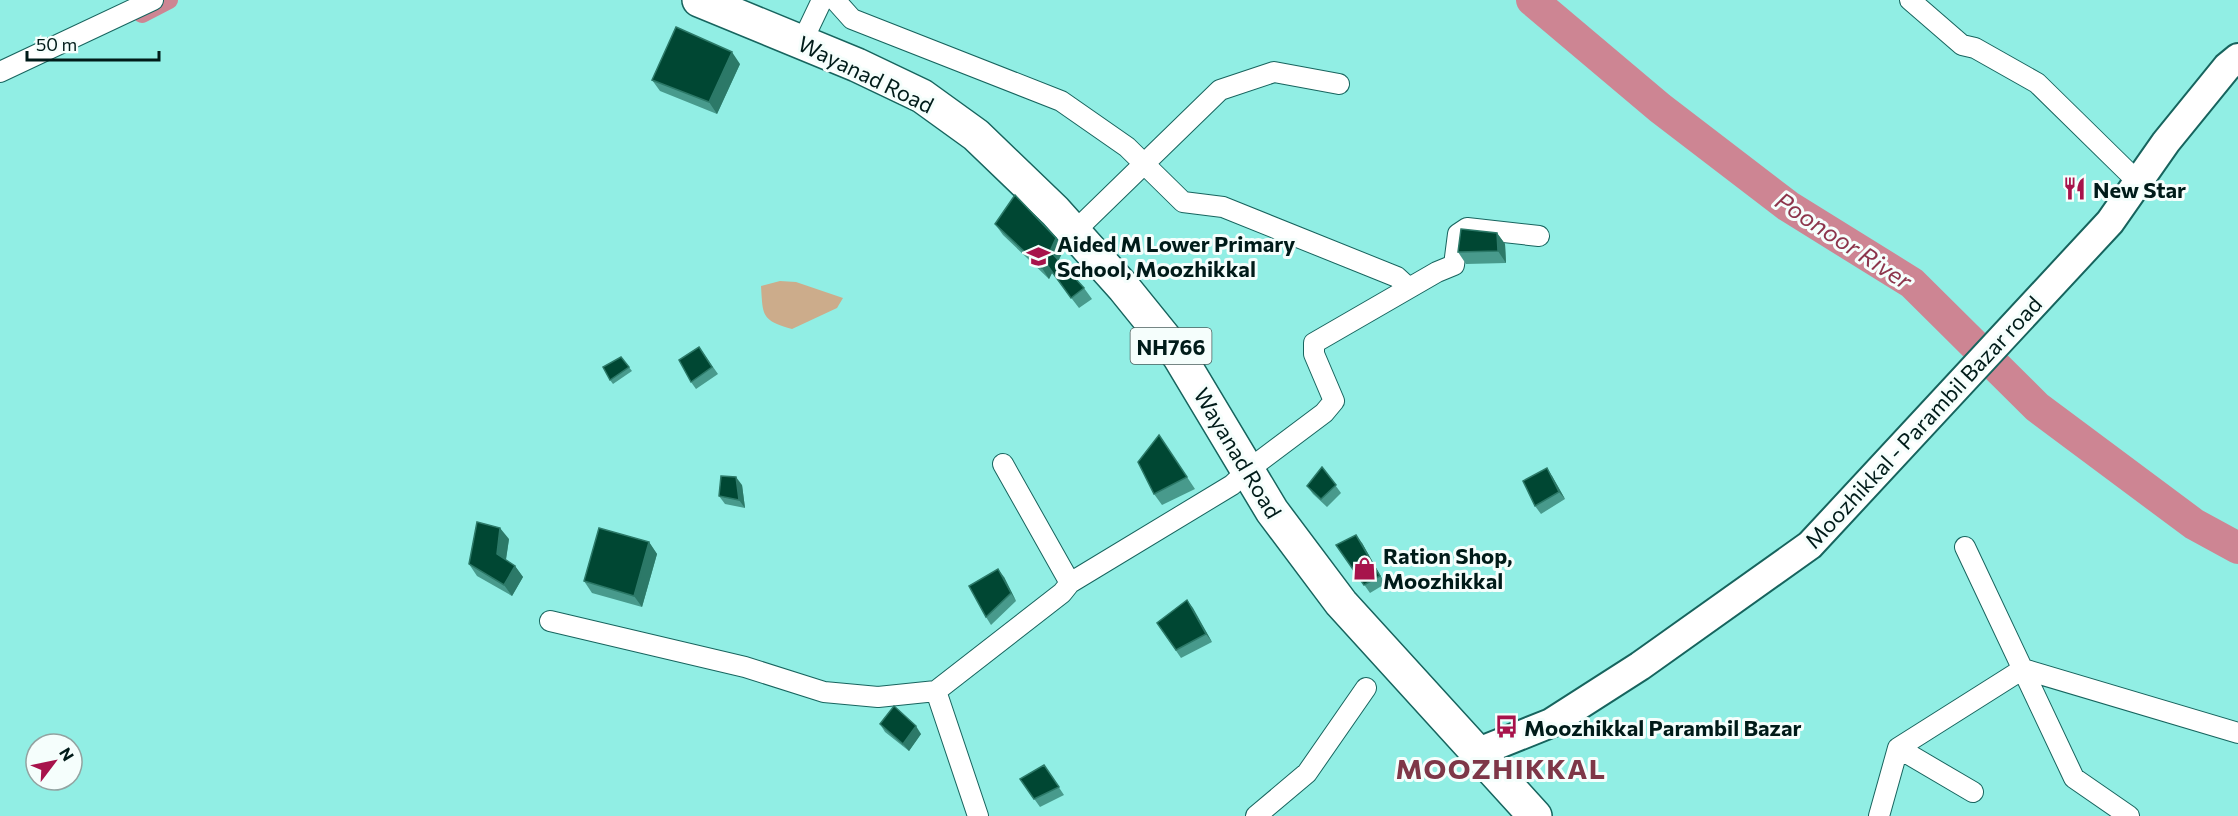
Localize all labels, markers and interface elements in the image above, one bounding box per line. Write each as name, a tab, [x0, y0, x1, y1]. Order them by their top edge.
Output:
scale bar	[27, 24, 159, 62]
street label: Wayanad Road	[794, 30, 938, 118]
text: 50 m	[36, 33, 77, 55]
restaurant icon: New Star	[2062, 176, 2088, 202]
place label: New Star	[2093, 176, 2186, 203]
water label: Poonoor River	[1770, 185, 1919, 296]
place label: Aided M Lower Primary School, Moozhikkal	[1057, 230, 1295, 282]
school or university icon: Aided M Lower Primary School, Moozhikkal	[1026, 243, 1052, 269]
street label: Moozhikkal - Parambil Bazar road	[1799, 290, 2047, 554]
road number: NH766	[1130, 328, 1212, 364]
street label: Wayanad Road	[1188, 383, 1288, 523]
place label: Ration Shop, Moozhikkal	[1383, 542, 1512, 594]
shop icon: Ration Shop, Moozhikkal	[1352, 555, 1378, 581]
bus stop icon: Moozhikkal Parambil Bazar	[1493, 714, 1519, 740]
place label: Moozhikkal Parambil Bazar	[1524, 714, 1802, 741]
north arrow	[24, 732, 84, 792]
text: N	[56, 744, 78, 764]
district label: MOOZHIKKAL	[1395, 751, 1607, 785]

